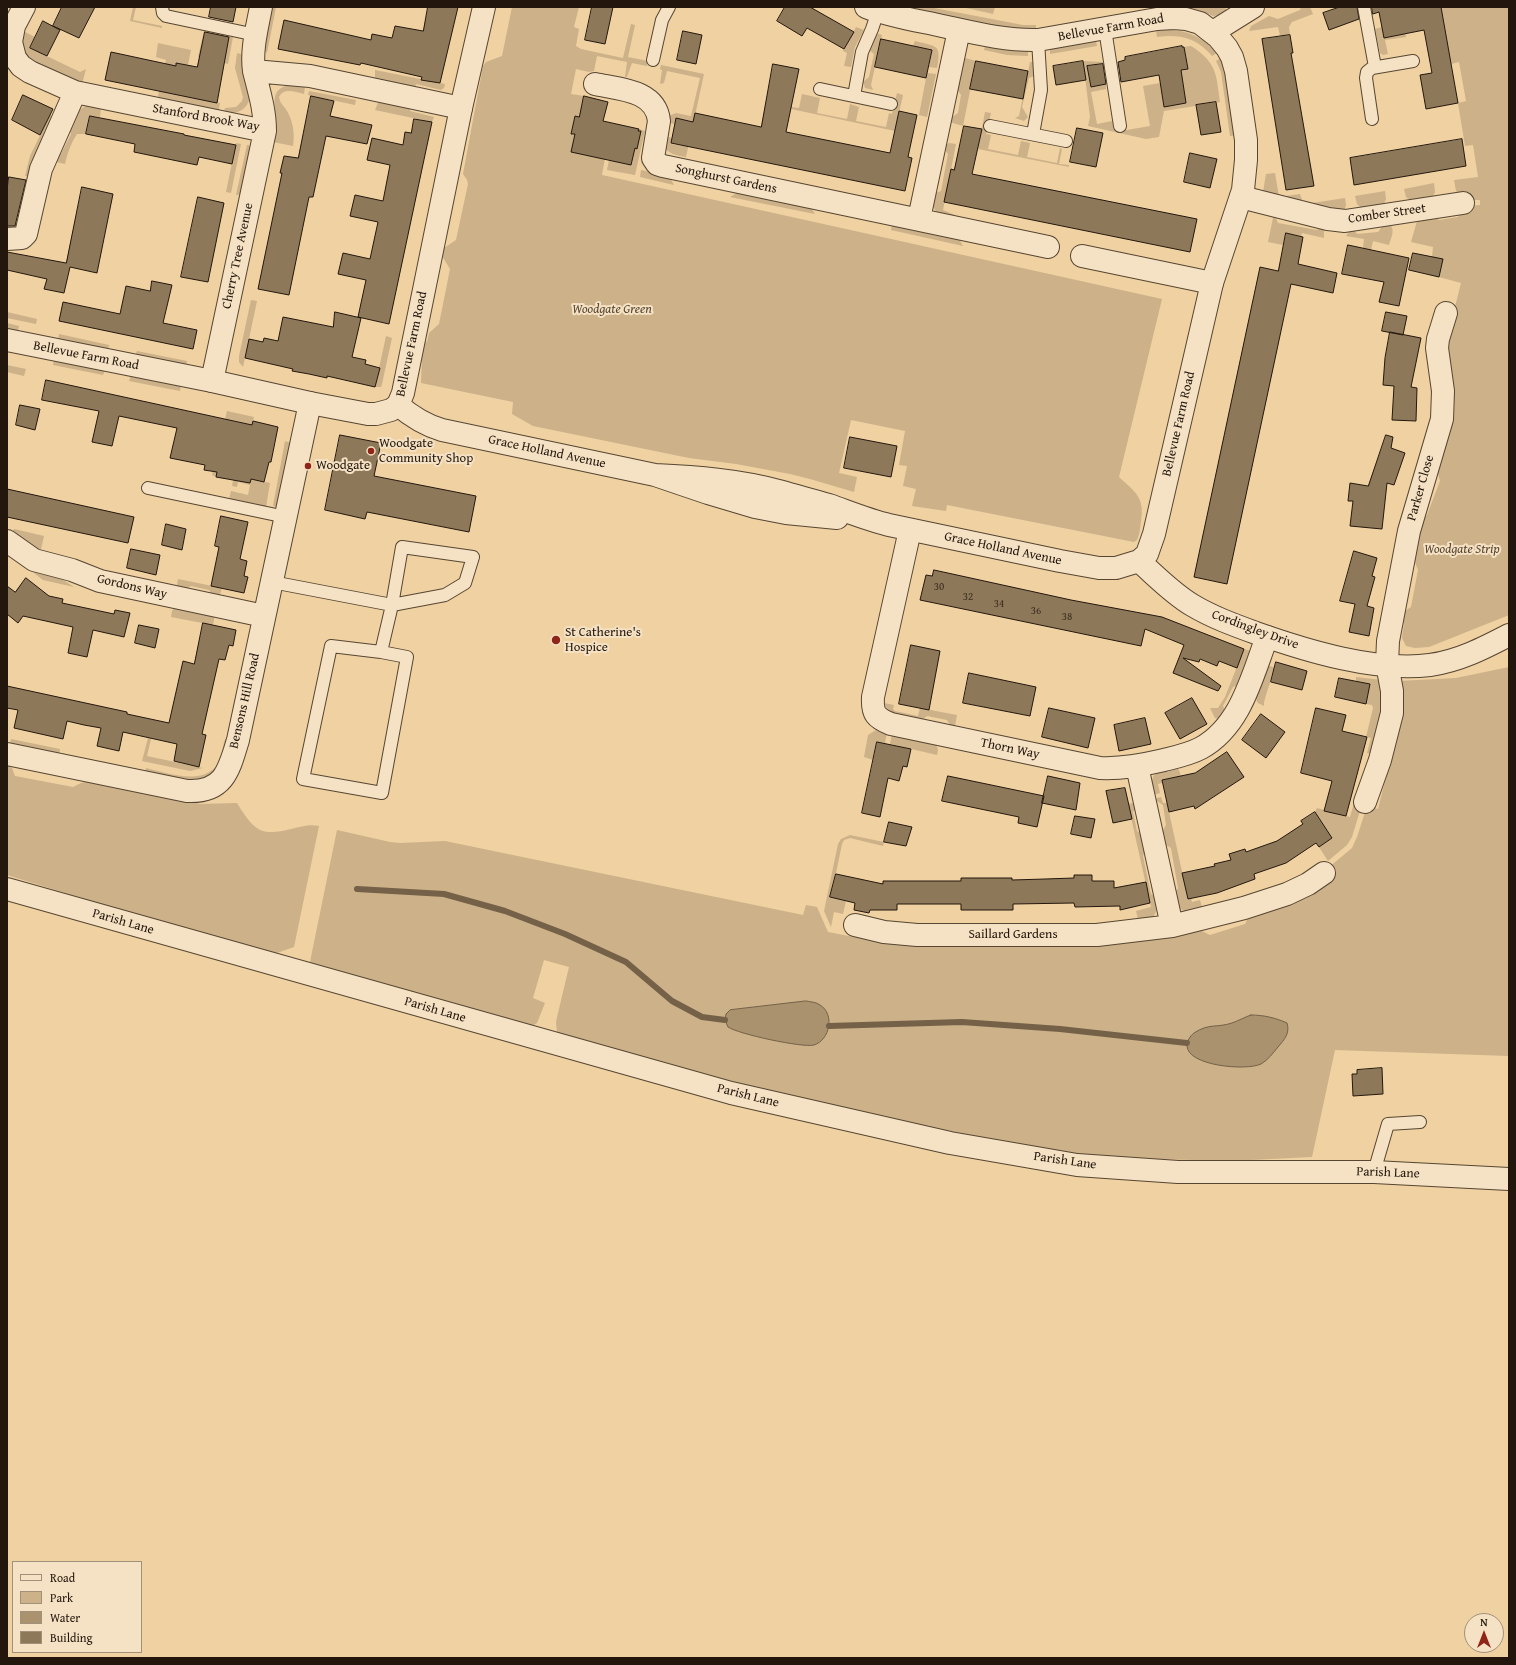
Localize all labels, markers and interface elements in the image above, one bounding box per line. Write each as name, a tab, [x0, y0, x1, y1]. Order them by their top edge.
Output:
street label: Bellevue Farm Road	[1057, 11, 1165, 45]
street label: Stanford Brook Way	[151, 101, 261, 135]
street label: Songhurst Gardens	[674, 161, 778, 197]
street label: Comber Street	[1347, 201, 1427, 227]
street label: Cherry Tree Avenue	[219, 202, 257, 310]
street label: Bellevue Farm Road	[393, 290, 431, 398]
park label: Woodgate Green	[572, 302, 652, 318]
street label: Bellevue Farm Road	[32, 338, 140, 374]
street label: Bellevue Farm Road	[1159, 370, 1199, 478]
street label: Grace Holland Avenue	[487, 432, 607, 472]
place label: Woodgate Community Shop	[379, 436, 473, 467]
marker: Woodgate Community Shop	[366, 446, 376, 456]
street label: Parker Close	[1404, 453, 1438, 523]
place label: Woodgate	[316, 458, 370, 474]
marker: Woodgate	[303, 461, 313, 471]
street label: Grace Holland Avenue	[943, 529, 1063, 569]
park label: Woodgate Strip	[1424, 542, 1500, 558]
street label: Gordons Way	[95, 571, 169, 603]
house number: 30	[934, 580, 944, 594]
house number: 32	[963, 590, 973, 604]
house number: 34	[994, 597, 1004, 611]
house number: 36	[1031, 604, 1041, 618]
street label: Cordingley Drive	[1209, 607, 1301, 653]
house number: 38	[1062, 610, 1072, 624]
place label: St Catherine's Hospice	[565, 625, 641, 656]
marker: St Catherine's Hospice	[550, 634, 562, 646]
street label: Bensons Hill Road	[226, 652, 264, 750]
street label: Thorn Way	[979, 735, 1041, 763]
street label: Parish Lane	[90, 906, 156, 938]
street label: Saillard Gardens	[968, 927, 1058, 943]
street label: Parish Lane	[402, 994, 468, 1026]
street label: Parish Lane	[715, 1081, 781, 1111]
street label: Parish Lane	[1033, 1149, 1097, 1173]
street label: Parish Lane	[1356, 1164, 1420, 1182]
legend	[12, 1561, 142, 1653]
text: Road	[50, 1569, 75, 1586]
text: Park	[50, 1589, 73, 1606]
text: Water	[50, 1609, 80, 1626]
north arrow	[1464, 1613, 1504, 1653]
text: N	[1480, 1614, 1488, 1630]
text: Building	[50, 1629, 93, 1646]

